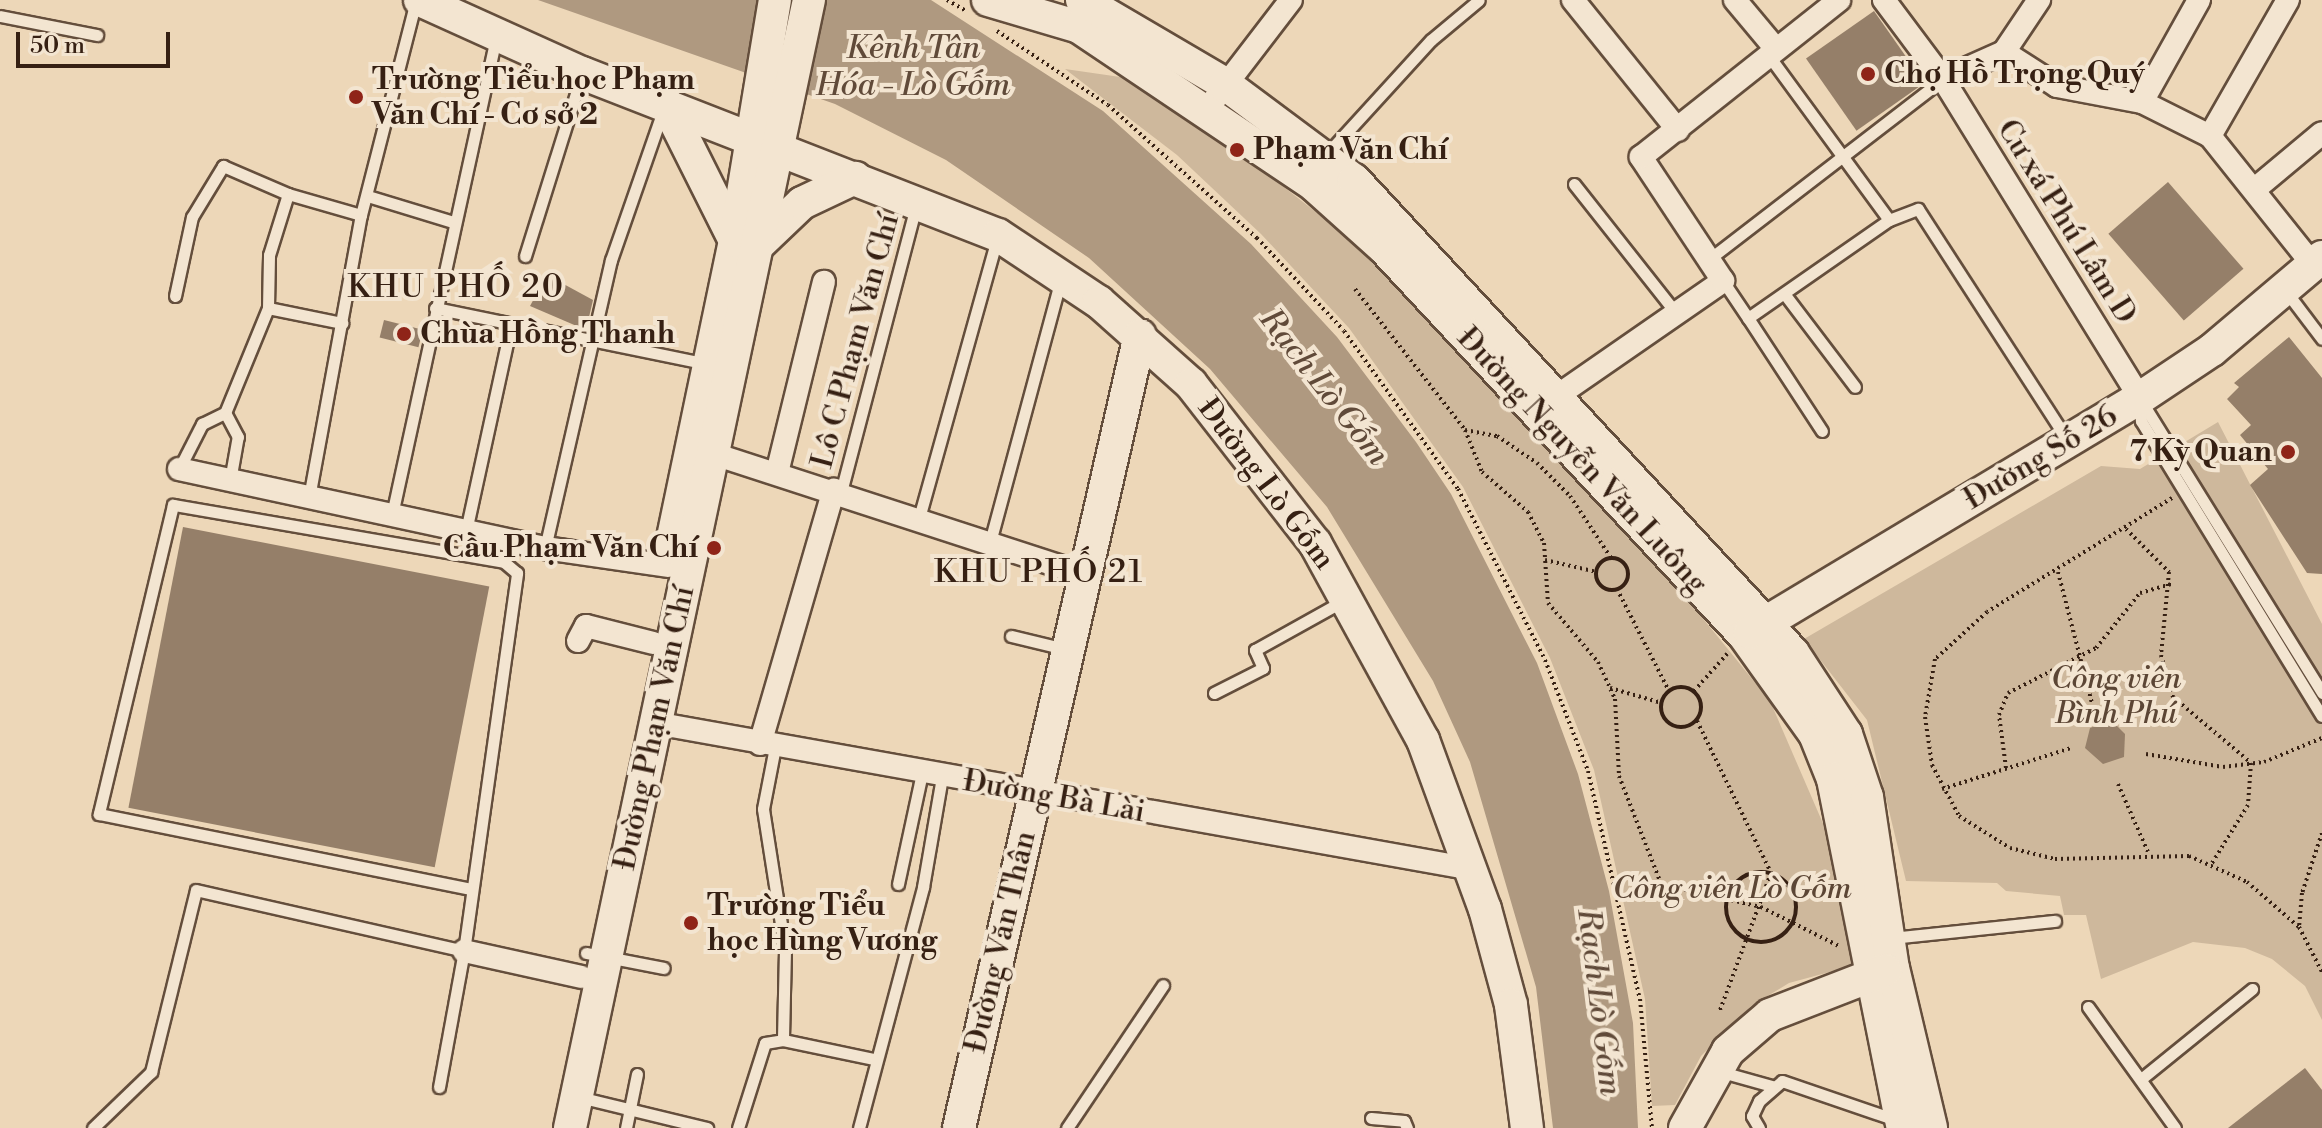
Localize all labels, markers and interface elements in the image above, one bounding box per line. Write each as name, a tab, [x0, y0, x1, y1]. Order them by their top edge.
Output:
scale bar	[20, 16, 174, 66]
water label: Kênh Tân Hóa - Lò Gốm	[816, 30, 1010, 105]
text: 50 m	[30, 31, 85, 61]
place label: Chợ Hồ Trọng Quý	[1884, 56, 2145, 92]
place label: Trường Tiểu học Phạm Văn Chí - Cơ sở 2	[372, 62, 695, 132]
marker: Chợ Hồ Trọng Quý	[1859, 65, 1877, 83]
marker: Trường Tiểu học Phạm Văn Chí - Cơ sở 2	[347, 88, 365, 106]
street label: Cư xá Phú Lâm D	[1989, 113, 2143, 331]
place label: Phạm Văn Chí	[1253, 132, 1448, 168]
marker: Phạm Văn Chí	[1228, 141, 1246, 159]
street label: Lô C Phạm Văn Chí	[805, 210, 907, 472]
district label: KHU PHỐ 20	[347, 268, 565, 306]
water label: Rạch Lò Gốm	[1251, 301, 1397, 473]
place label: Chùa Hồng Thanh	[420, 316, 675, 352]
street label: Đường Nguyễn Văn Luông	[1449, 321, 1715, 601]
marker: Chùa Hồng Thanh	[395, 325, 413, 343]
street label: Đường Lò Gốm	[1190, 391, 1342, 577]
street label: Đường Số 26	[1958, 398, 2124, 518]
place label: 7 Kỳ Quan	[2130, 434, 2272, 470]
marker: 7 Kỳ Quan	[2279, 443, 2297, 461]
place label: Cầu Phạm Văn Chí	[443, 530, 698, 566]
marker: Cầu Phạm Văn Chí	[705, 539, 723, 557]
district label: KHU PHỐ 21	[934, 553, 1144, 591]
street label: Đường Phạm Văn Chí	[607, 583, 703, 873]
park label: Công viên Bình Phú	[2051, 661, 2181, 732]
street label: Đường Bà Lài	[960, 763, 1148, 831]
street label: Đường Văn Thân	[958, 828, 1044, 1056]
park label: Công viên Lò Gốm	[1613, 871, 1851, 907]
place label: Trường Tiểu học Hùng Vương	[707, 888, 937, 958]
water label: Rạch Lò Gốm	[1568, 906, 1630, 1098]
marker: Trường Tiểu học Hùng Vương	[682, 914, 700, 932]

